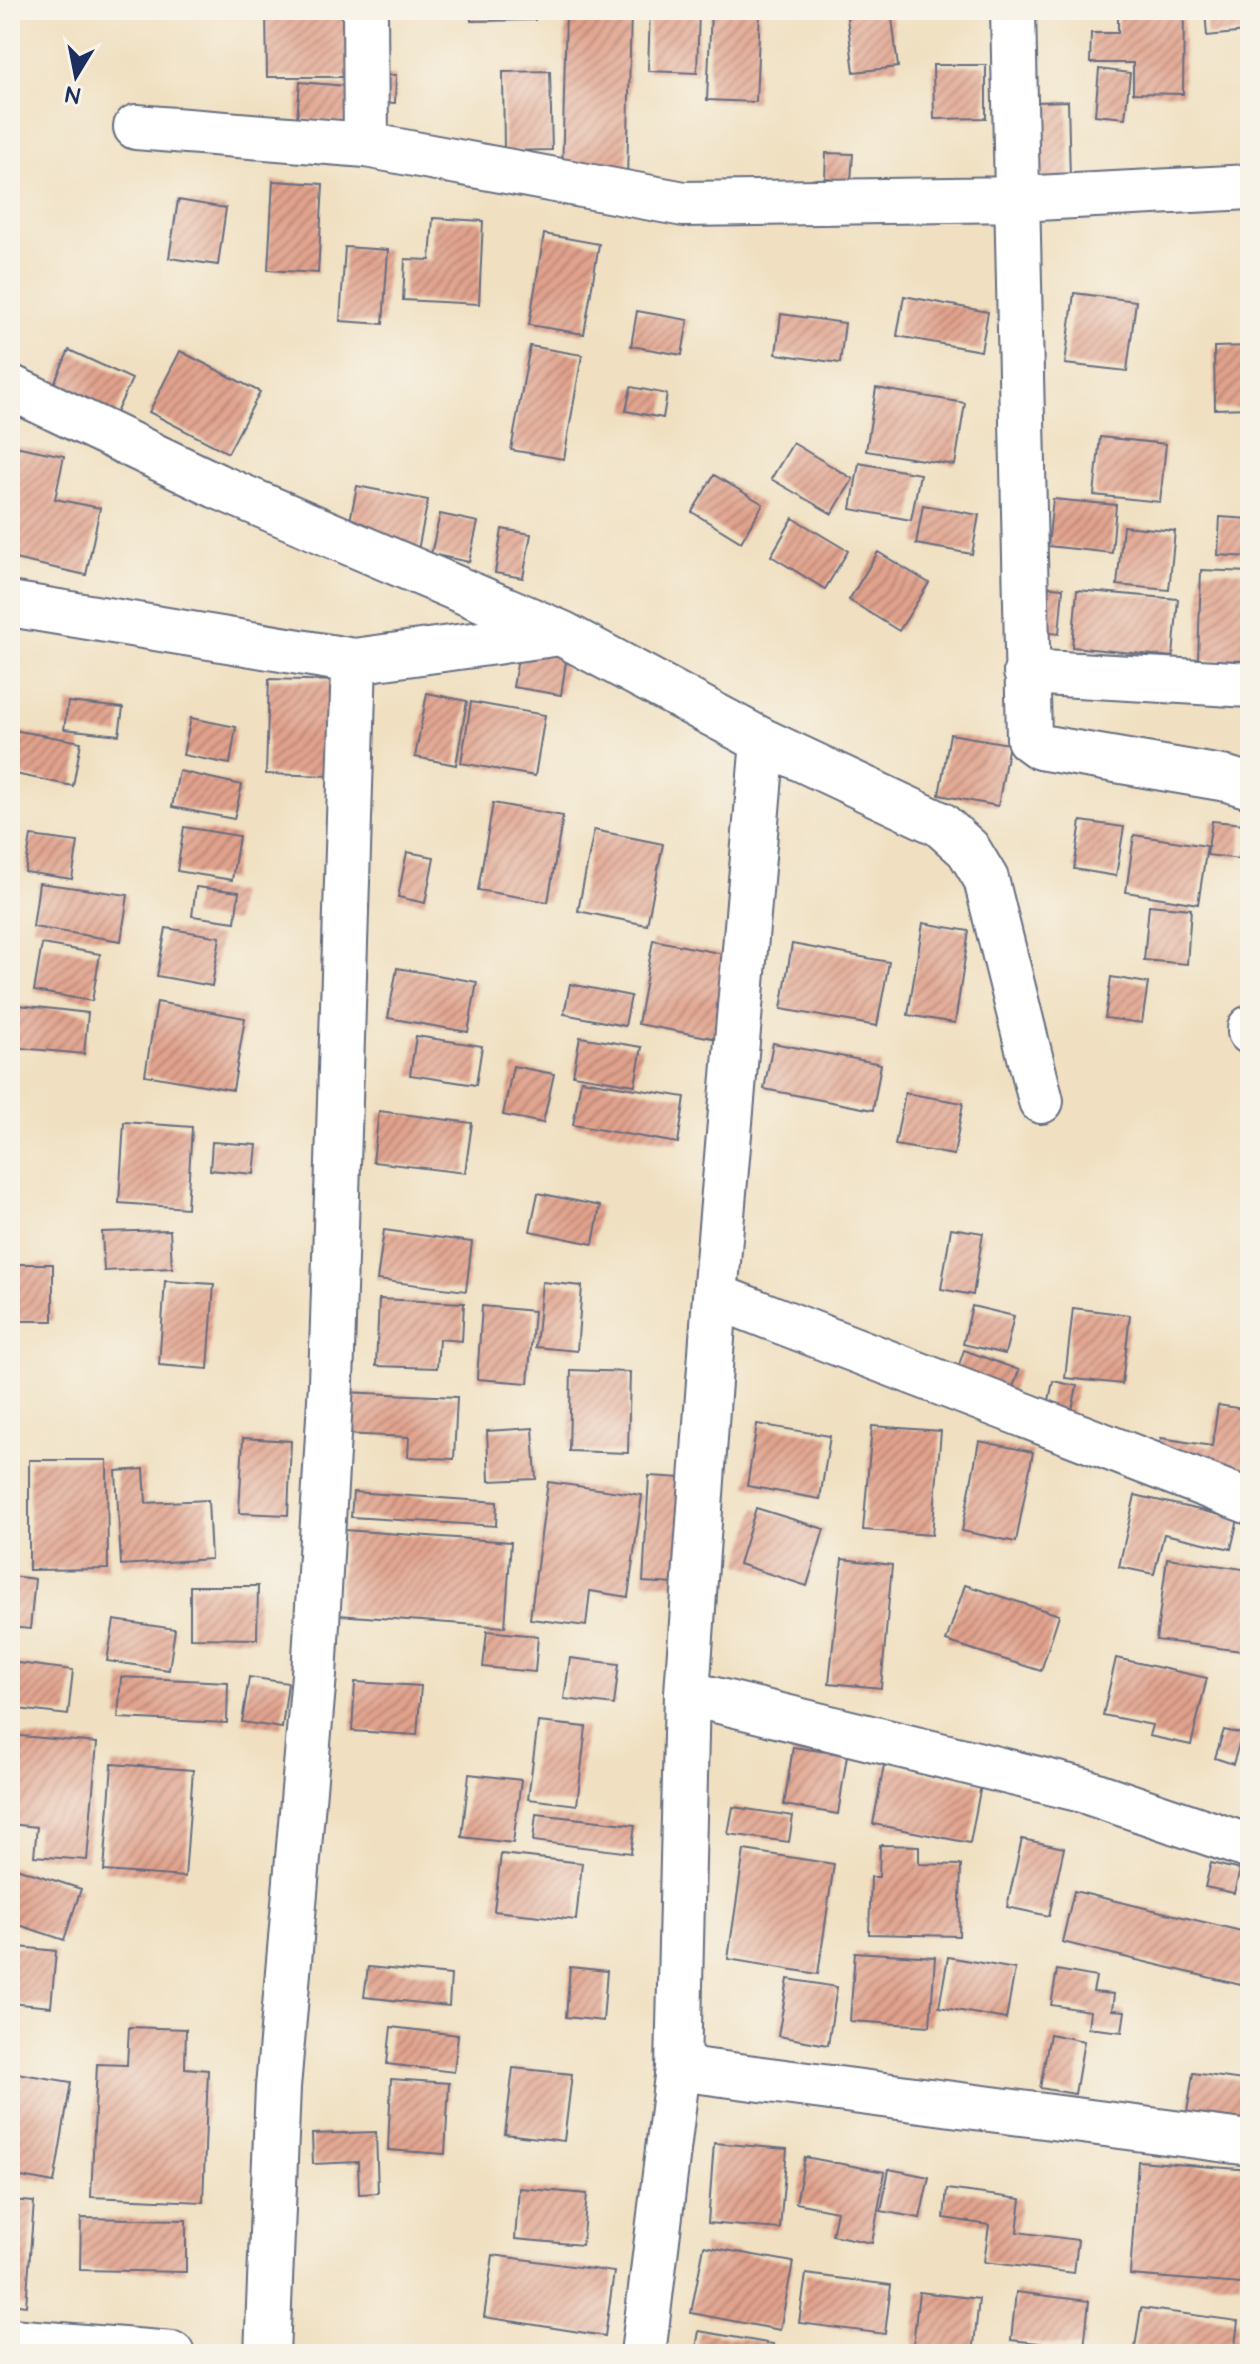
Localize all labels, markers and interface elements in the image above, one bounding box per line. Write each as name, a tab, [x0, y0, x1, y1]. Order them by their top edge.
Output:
north arrow	[36, 36, 116, 116]
text: N	[63, 78, 82, 111]

